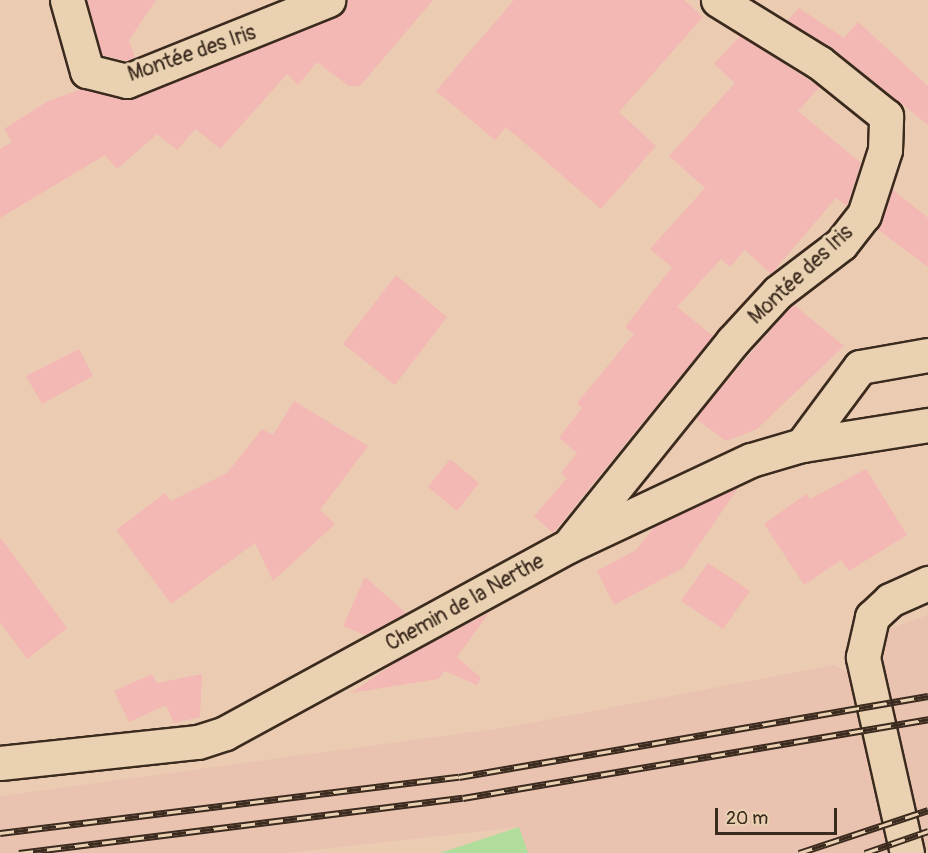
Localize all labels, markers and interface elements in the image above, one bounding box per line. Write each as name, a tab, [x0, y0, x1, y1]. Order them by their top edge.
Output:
street label: Montée des Iris	[125, 20, 259, 88]
street label: Montée des Iris	[743, 220, 859, 330]
street label: Chemin de la Nerthe	[381, 549, 549, 657]
scale bar	[718, 796, 840, 834]
text: 20 m	[726, 807, 768, 830]

